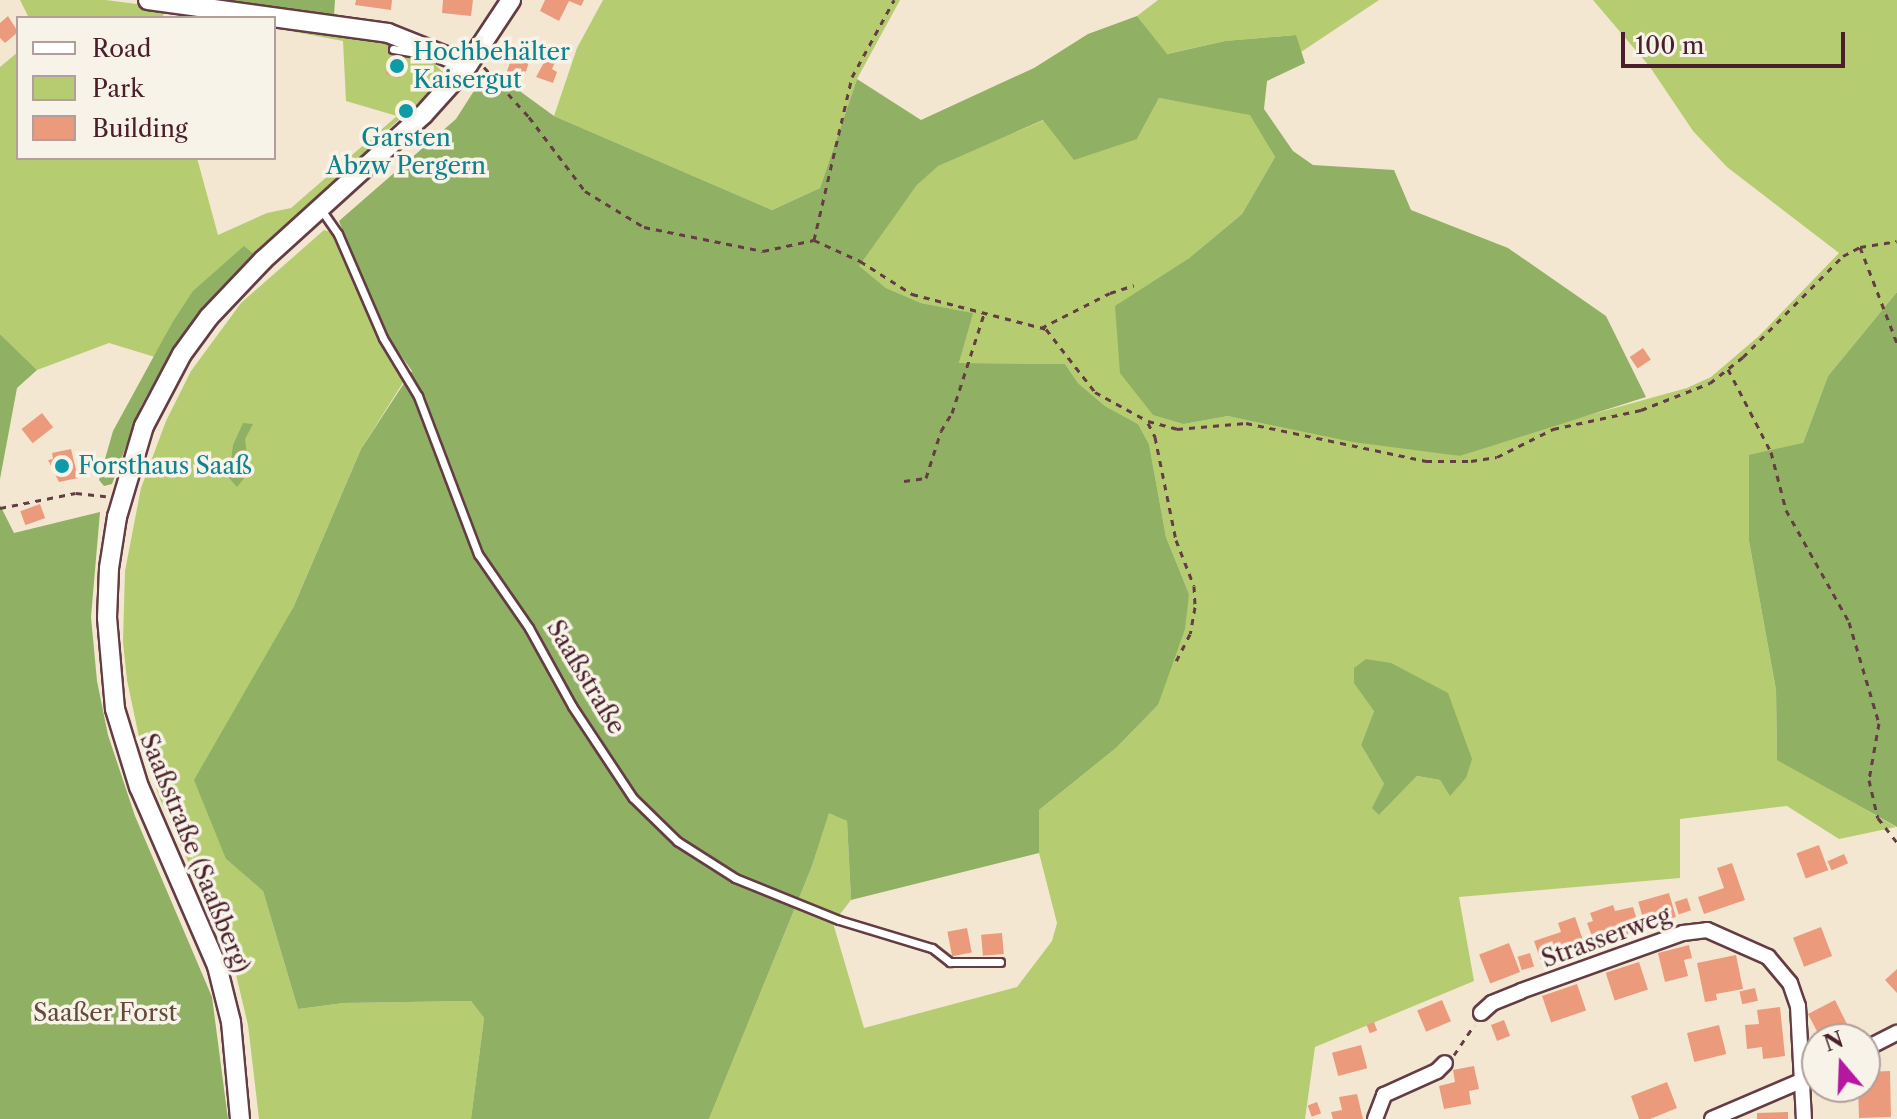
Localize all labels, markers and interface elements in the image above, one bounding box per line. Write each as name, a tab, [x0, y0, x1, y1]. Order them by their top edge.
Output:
legend	[16, 16, 276, 160]
scale bar	[1625, 16, 1849, 66]
text: 100 m	[1635, 31, 1704, 60]
text: Road	[92, 34, 151, 63]
place label: Hochbehälter Kaisergut	[413, 38, 570, 94]
marker: Hochbehälter Kaisergut	[388, 57, 406, 75]
text: Park	[92, 74, 144, 103]
marker: Garsten Abzw Pergern	[397, 102, 415, 120]
text: Building	[92, 114, 188, 143]
place label: Garsten Abzw Pergern	[326, 124, 486, 180]
place label: Forsthaus Saaß	[78, 452, 252, 480]
marker: Forsthaus Saaß	[53, 457, 71, 475]
street label: Saaßstraße	[541, 615, 631, 739]
street label: Saaßstraße (Saaßberg)	[134, 729, 256, 977]
street label: Strasserweg	[1537, 900, 1675, 974]
park label: Saaßer Forst	[33, 999, 177, 1027]
north arrow	[1801, 1023, 1881, 1103]
text: N	[1820, 1026, 1847, 1058]

